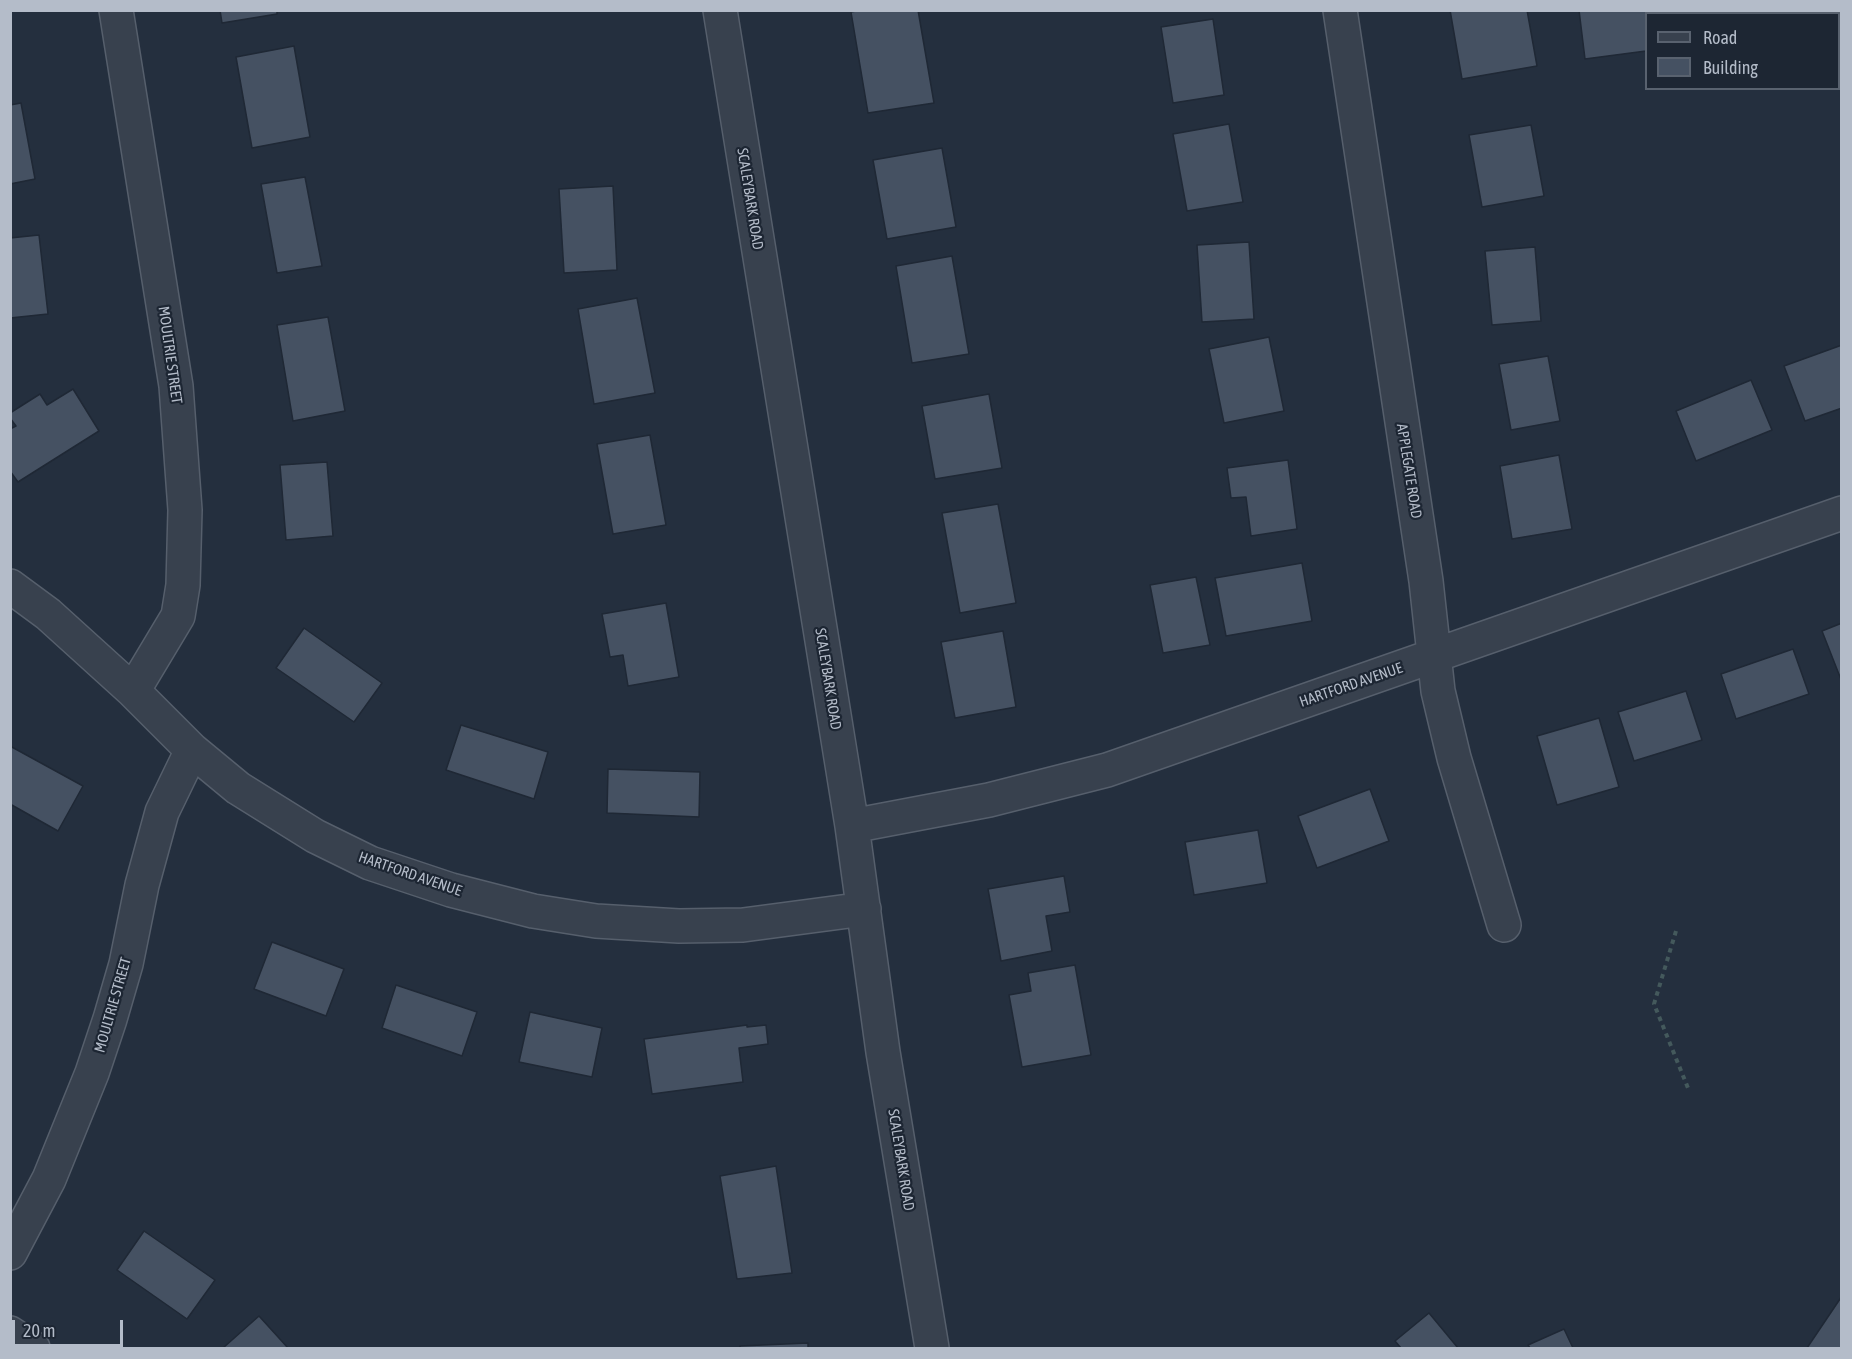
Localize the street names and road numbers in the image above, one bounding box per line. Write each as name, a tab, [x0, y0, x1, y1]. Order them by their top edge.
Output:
street label: SCALEYBARK ROAD	[733, 147, 767, 251]
street label: MOULTRIE STREET	[154, 305, 186, 405]
street label: APPLEGATE ROAD	[1393, 422, 1425, 520]
street label: SCALEYBARK ROAD	[811, 627, 845, 731]
street label: HARTFORD AVENUE	[1297, 659, 1405, 711]
street label: HARTFORD AVENUE	[356, 848, 464, 900]
street label: MOULTRIE STREET	[91, 955, 135, 1055]
street label: SCALEYBARK ROAD	[884, 1108, 918, 1212]

